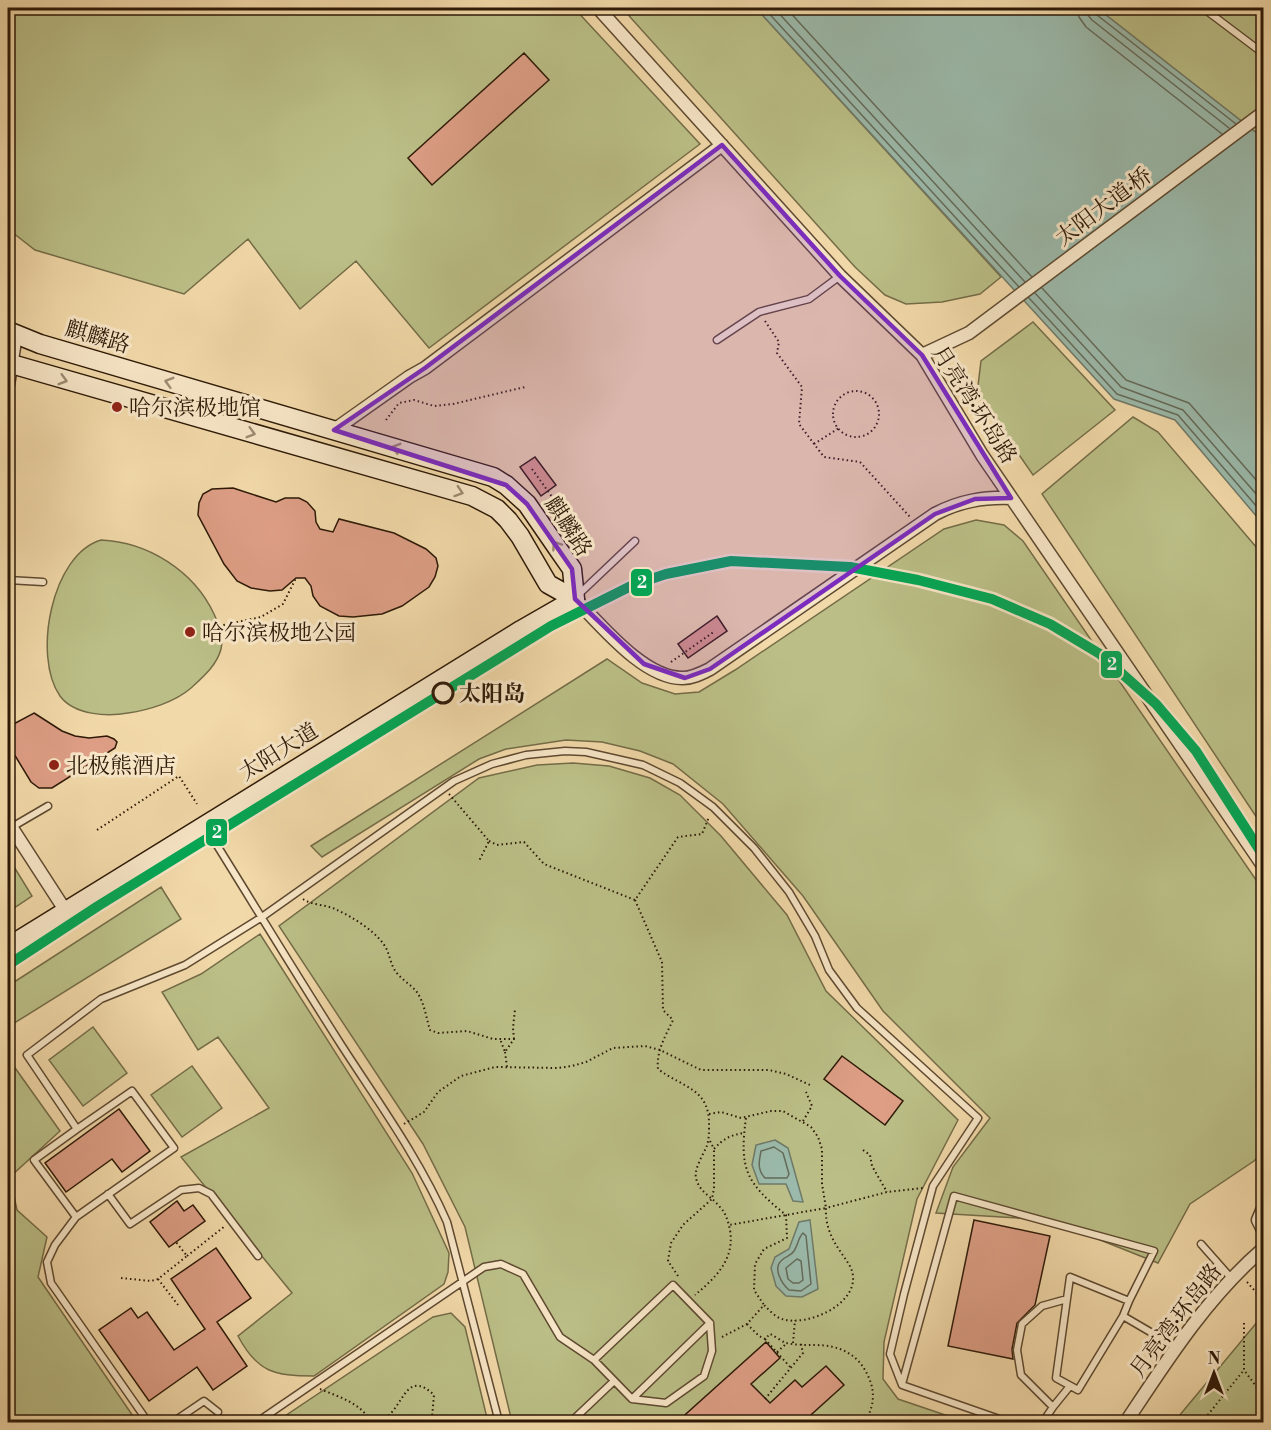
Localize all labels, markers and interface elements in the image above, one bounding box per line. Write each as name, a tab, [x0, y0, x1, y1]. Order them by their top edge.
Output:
street label: 太阳大道·桥	[1050, 162, 1157, 252]
street label: 麒麟路	[62, 315, 133, 360]
street label: 月亮湾·环岛路	[925, 341, 1022, 469]
one-way arrow	[57, 373, 68, 385]
one-way arrow	[164, 377, 175, 389]
place label: 哈尔滨极地馆	[129, 395, 261, 422]
marker: 哈尔滨极地馆	[110, 400, 124, 414]
one-way arrow	[246, 425, 256, 438]
one-way arrow	[392, 443, 402, 455]
one-way arrow	[453, 485, 464, 497]
street label: 麒麟路	[538, 492, 597, 562]
one-way arrow	[552, 541, 563, 552]
line badge: 2	[630, 568, 653, 597]
text: 2	[637, 573, 647, 593]
place label: 哈尔滨极地公园	[202, 620, 356, 647]
marker: 哈尔滨极地公园	[183, 625, 197, 639]
line badge: 2	[1100, 650, 1123, 679]
text: 2	[1107, 655, 1117, 675]
place label: 太阳岛	[459, 681, 525, 708]
marker: 太阳岛	[432, 682, 454, 704]
street label: 太阳大道	[234, 718, 323, 787]
place label: 北极熊酒店	[66, 753, 176, 780]
marker: 北极熊酒店	[47, 758, 61, 772]
line badge: 2	[205, 818, 228, 847]
text: 2	[212, 823, 222, 843]
street label: 月亮湾·环岛路	[1125, 1259, 1228, 1383]
north arrow	[1184, 1343, 1244, 1403]
text: N	[1208, 1349, 1221, 1369]

